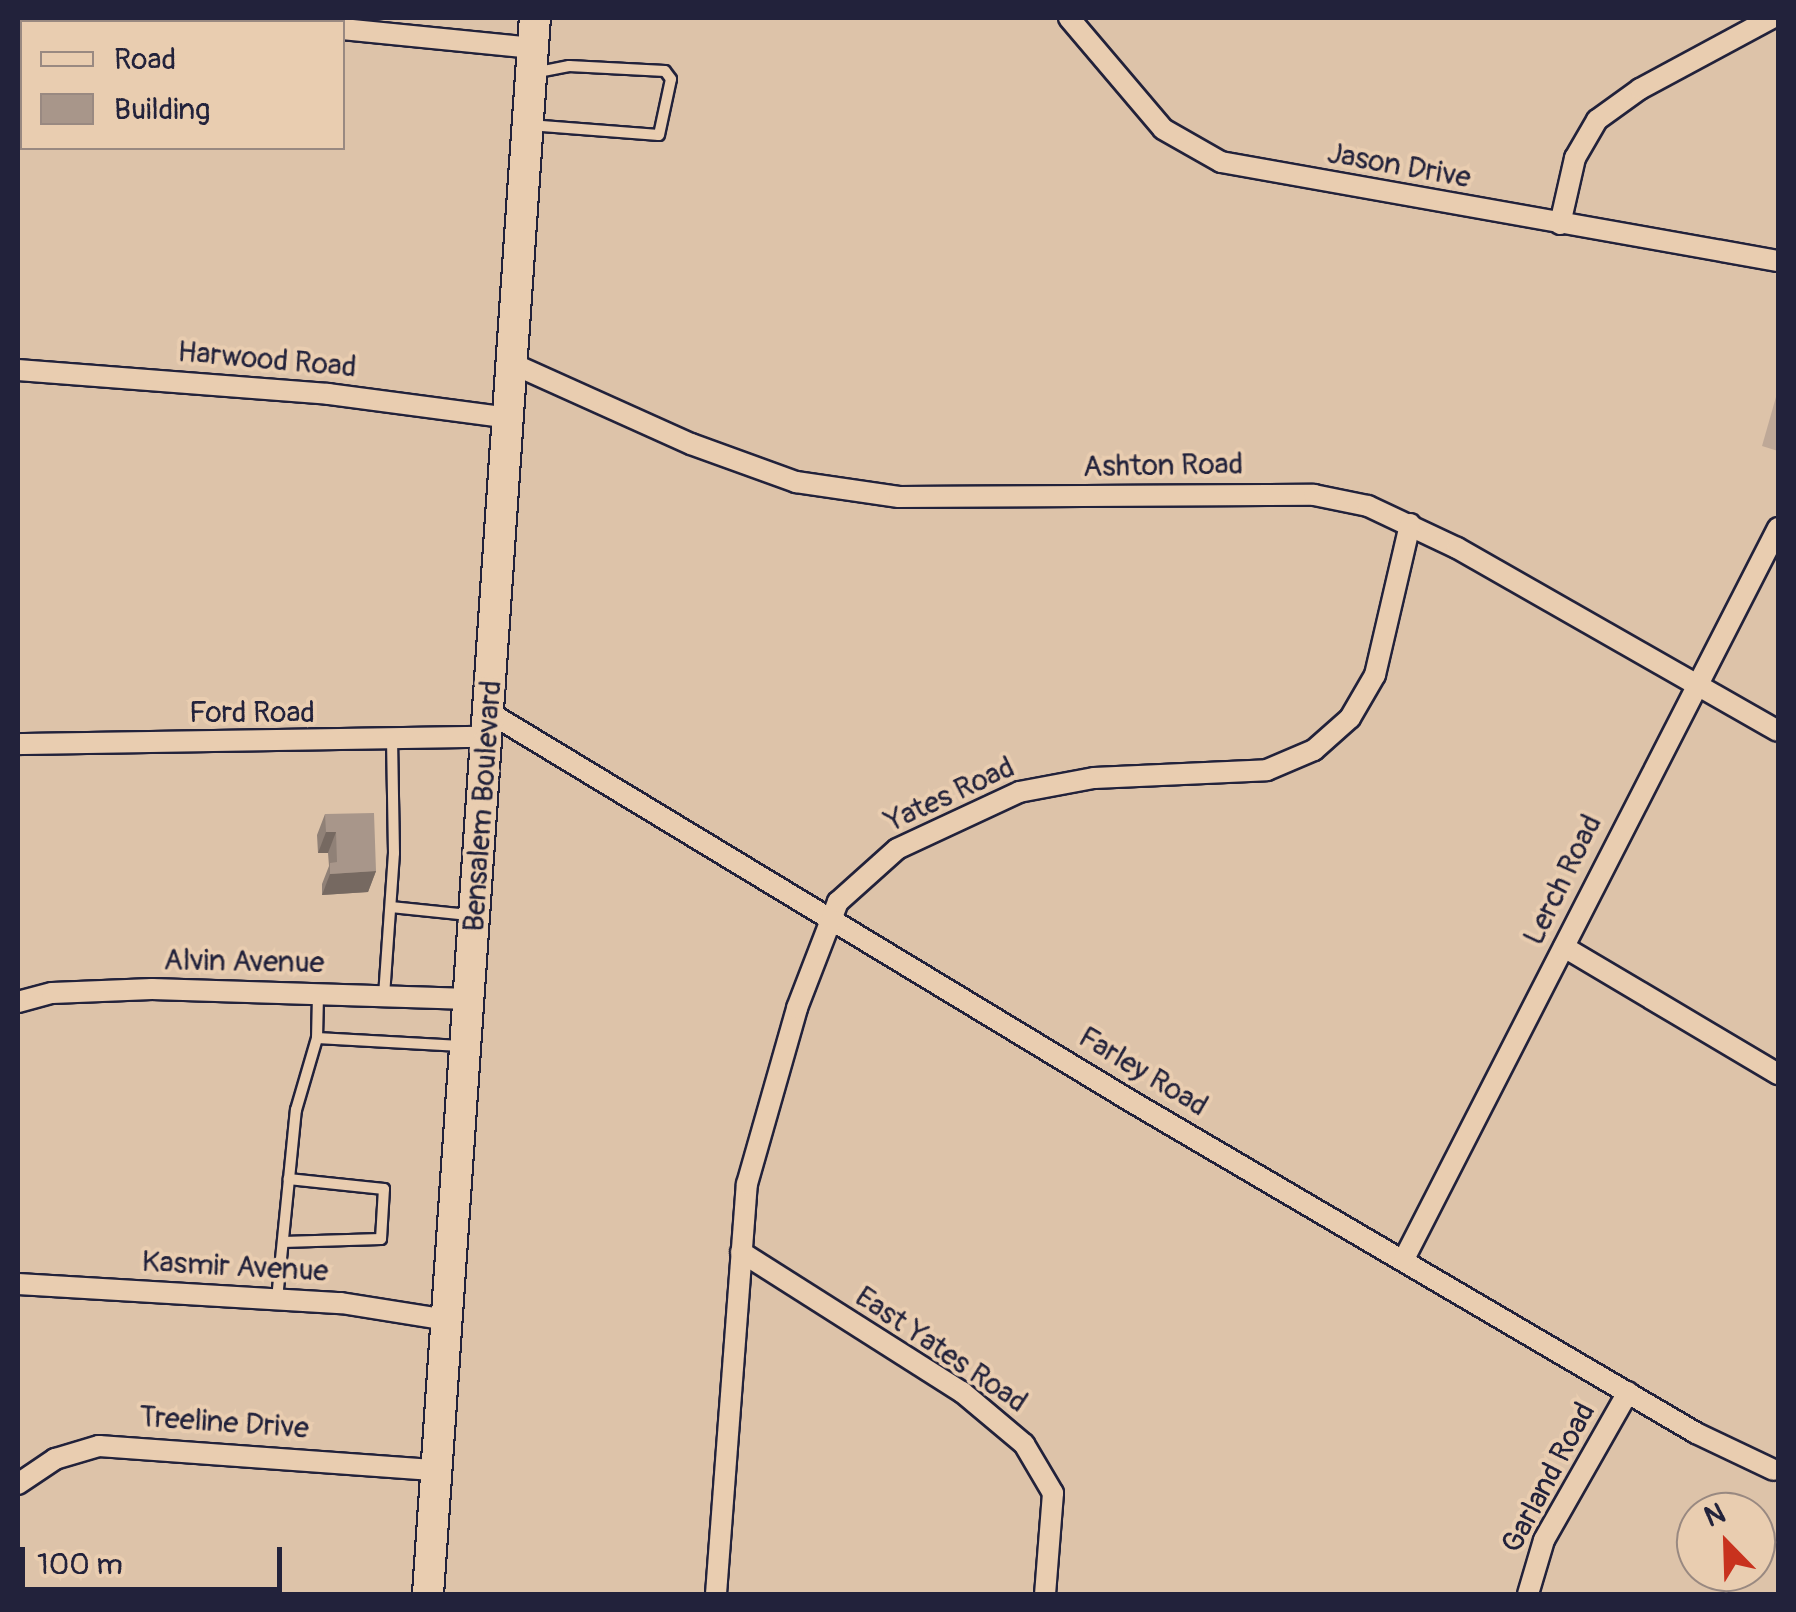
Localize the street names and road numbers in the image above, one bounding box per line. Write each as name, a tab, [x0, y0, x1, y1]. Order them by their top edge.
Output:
street label: Jason Drive	[1324, 136, 1474, 196]
street label: Harwood Road	[176, 334, 358, 386]
street label: Ashton Road	[1082, 447, 1244, 485]
street label: Bensalem Boulevard	[456, 679, 510, 933]
street label: Ford Road	[189, 695, 315, 731]
street label: Yates Road	[880, 749, 1020, 841]
street label: Lerch Road	[1516, 809, 1610, 951]
street label: Alvin Avenue	[163, 943, 325, 981]
street label: Farley Road	[1072, 1019, 1214, 1125]
street label: Kasmir Avenue	[141, 1244, 329, 1290]
street label: East Yates Road	[848, 1279, 1034, 1421]
street label: Garland Road	[1494, 1397, 1604, 1559]
street label: Treeline Drive	[138, 1399, 310, 1447]

